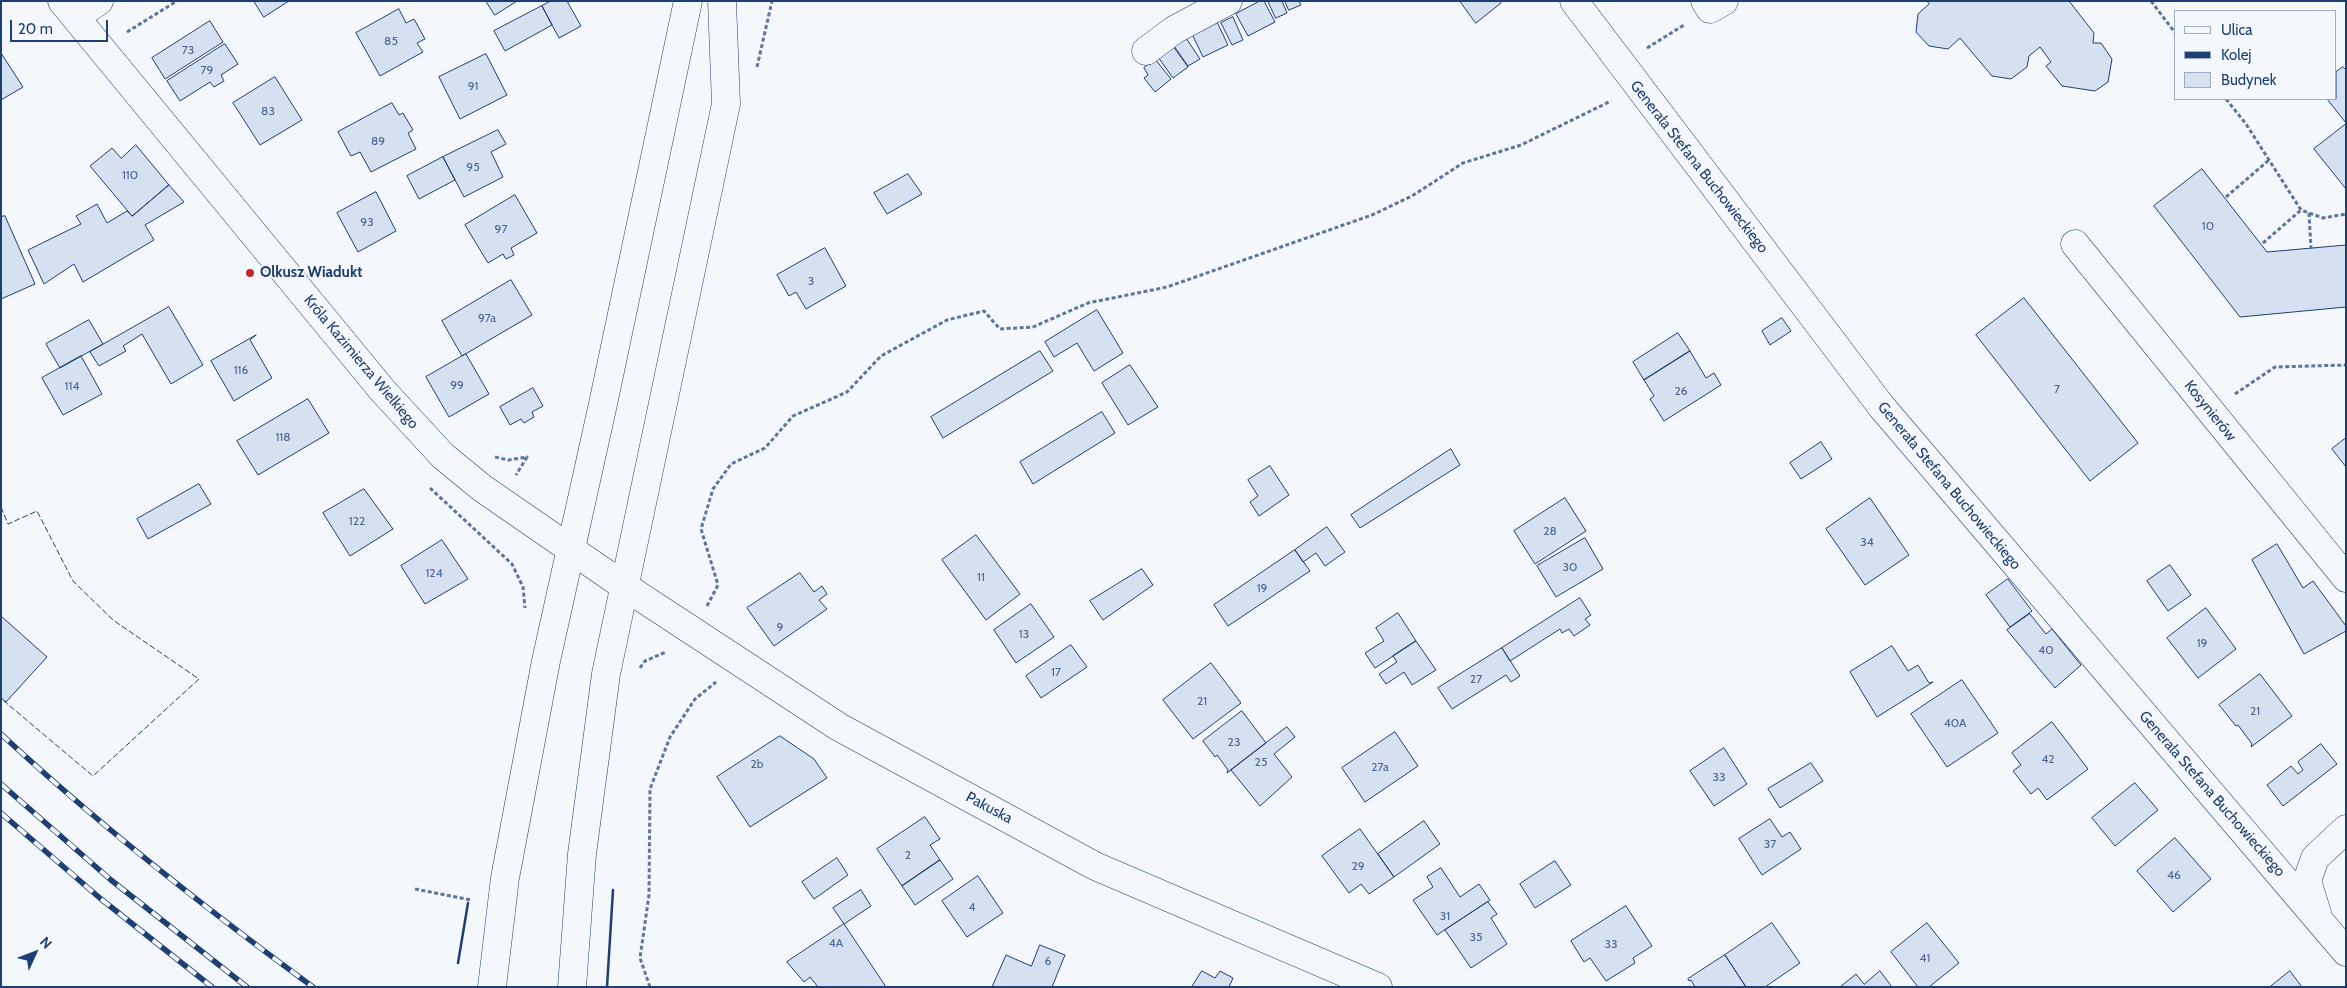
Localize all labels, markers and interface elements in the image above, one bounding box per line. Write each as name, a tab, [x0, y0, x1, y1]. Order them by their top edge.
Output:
scale bar	[12, 10, 110, 42]
legend	[2174, 10, 2337, 100]
text: 20 m	[18, 20, 53, 38]
text: Ulica	[2221, 21, 2252, 39]
house number: 85	[384, 34, 398, 48]
house number: 73	[182, 43, 194, 57]
text: Kolej	[2221, 46, 2252, 64]
house number: 79	[201, 63, 213, 77]
text: Budynek	[2221, 71, 2276, 89]
street label: Generała Stefana Buchowieckiego	[1626, 77, 1772, 257]
house number: 91	[468, 79, 478, 93]
house number: 83	[261, 104, 275, 118]
house number: 89	[371, 134, 385, 148]
house number: 95	[466, 160, 480, 174]
house number: 110	[122, 168, 138, 182]
house number: 93	[360, 215, 374, 229]
house number: 10	[2202, 219, 2214, 233]
house number: 97	[495, 222, 507, 236]
place label: Olkusz Wiadukt	[260, 264, 362, 282]
marker: Olkusz Wiadukt	[244, 267, 256, 279]
house number: 3	[808, 274, 814, 288]
street label: Króla Kazimierza Wielkiego	[300, 291, 422, 433]
house number: 97a	[478, 311, 496, 325]
house number: 116	[234, 363, 248, 377]
street label: Kosynierów	[2180, 377, 2240, 445]
house number: 99	[450, 378, 464, 392]
house number: 114	[65, 379, 79, 393]
house number: 7	[2054, 382, 2060, 396]
house number: 26	[1674, 384, 1688, 398]
street label: Generała Stefana Buchowieckiego	[1873, 398, 2025, 574]
house number: 118	[275, 430, 291, 444]
house number: 122	[349, 514, 365, 528]
house number: 28	[1543, 524, 1557, 538]
house number: 34	[1860, 535, 1874, 549]
house number: 30	[1563, 560, 1577, 574]
house number: 124	[425, 566, 443, 580]
house number: 11	[977, 570, 985, 584]
house number: 19	[1257, 581, 1267, 595]
house number: 9	[777, 620, 783, 634]
house number: 13	[1019, 627, 1029, 641]
house number: 19	[2197, 636, 2207, 650]
house number: 40	[2038, 643, 2054, 657]
house number: 17	[1051, 665, 1061, 679]
house number: 27	[1470, 672, 1482, 686]
house number: 21	[1197, 694, 1207, 708]
house number: 21	[2250, 704, 2260, 718]
street label: Generała Stefana Buchowieckiego	[2135, 707, 2289, 881]
house number: 40A	[1944, 716, 1966, 730]
house number: 23	[1228, 735, 1240, 749]
house number: 42	[2041, 752, 2055, 766]
house number: 25	[1255, 755, 1267, 769]
house number: 2b	[751, 757, 763, 771]
house number: 27a	[1371, 760, 1389, 774]
house number: 33	[1713, 770, 1725, 784]
street label: Pakuska	[963, 788, 1015, 828]
house number: 37	[1764, 837, 1776, 851]
house number: 2	[905, 848, 911, 862]
house number: 29	[1351, 859, 1365, 873]
house number: 46	[2167, 868, 2181, 882]
house number: 4	[969, 900, 975, 914]
house number: 31	[1440, 909, 1450, 923]
north arrow	[10, 928, 60, 978]
house number: 35	[1470, 930, 1482, 944]
text: N	[36, 933, 56, 953]
house number: 4A	[829, 936, 843, 950]
house number: 33	[1605, 937, 1617, 951]
house number: 41	[1920, 951, 1930, 965]
house number: 6	[1045, 954, 1051, 968]

